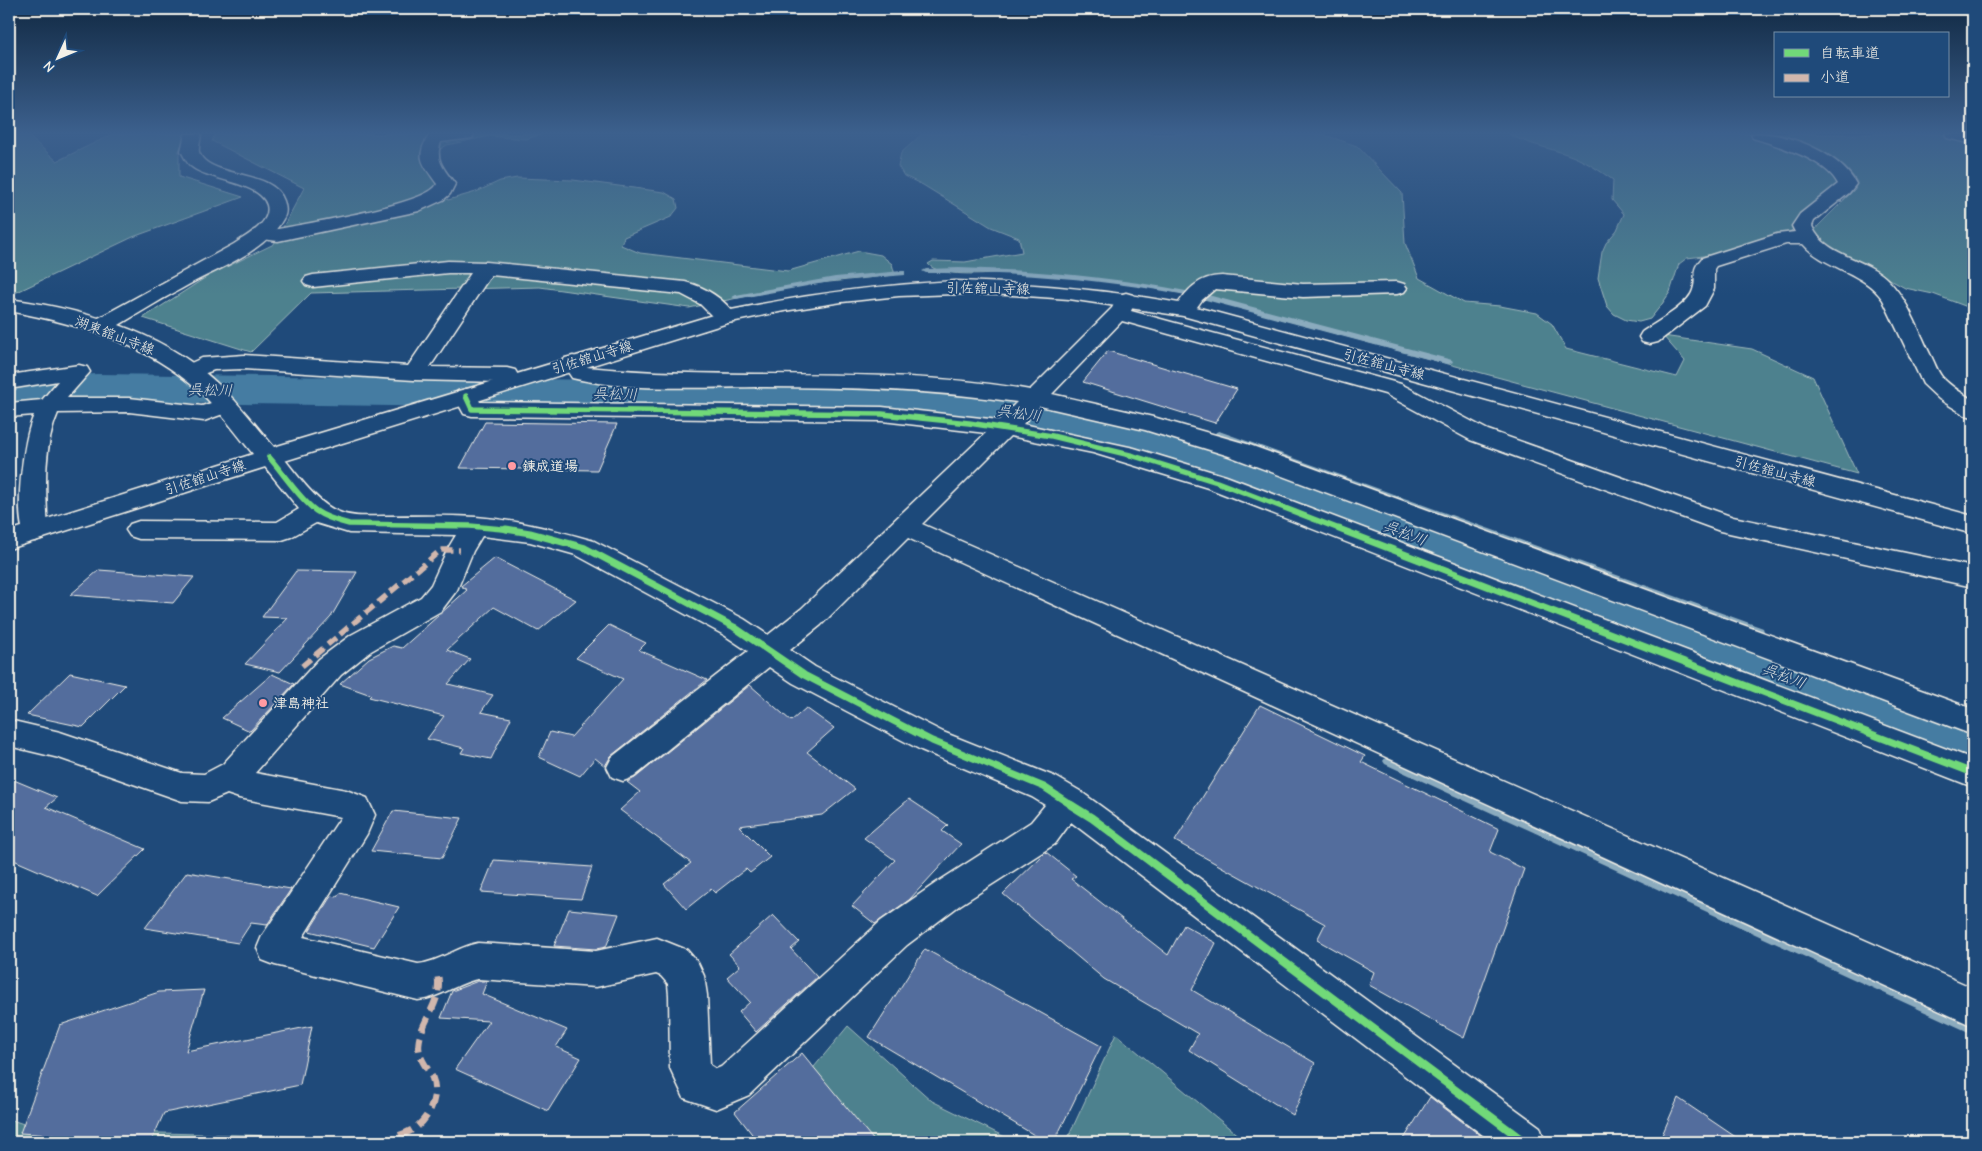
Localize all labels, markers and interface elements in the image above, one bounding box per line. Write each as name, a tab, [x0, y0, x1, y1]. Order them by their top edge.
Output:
north arrow	[32, 32, 82, 82]
legend	[1774, 32, 1950, 98]
text: 自転車道	[1820, 44, 1880, 62]
text: N	[40, 57, 58, 76]
text: 小道	[1820, 68, 1850, 86]
street label: 引佐舘山寺線	[946, 279, 1030, 298]
street label: 湖東舘山寺線	[73, 312, 157, 358]
street label: 引佐舘山寺線	[549, 337, 635, 378]
street label: 引佐舘山寺線	[1341, 345, 1427, 384]
water label: 呉松川	[187, 381, 233, 399]
water label: 呉松川	[592, 385, 638, 403]
water label: 呉松川	[995, 401, 1043, 425]
street label: 引佐舘山寺線	[1732, 452, 1818, 491]
street label: 引佐舘山寺線	[163, 456, 248, 499]
place label: 錬成道場	[522, 458, 578, 475]
marker: 錬成道場	[506, 460, 518, 472]
water label: 呉松川	[1381, 517, 1429, 549]
water label: 呉松川	[1760, 660, 1808, 692]
place label: 津島神社	[273, 695, 329, 712]
marker: 津島神社	[257, 697, 269, 709]

